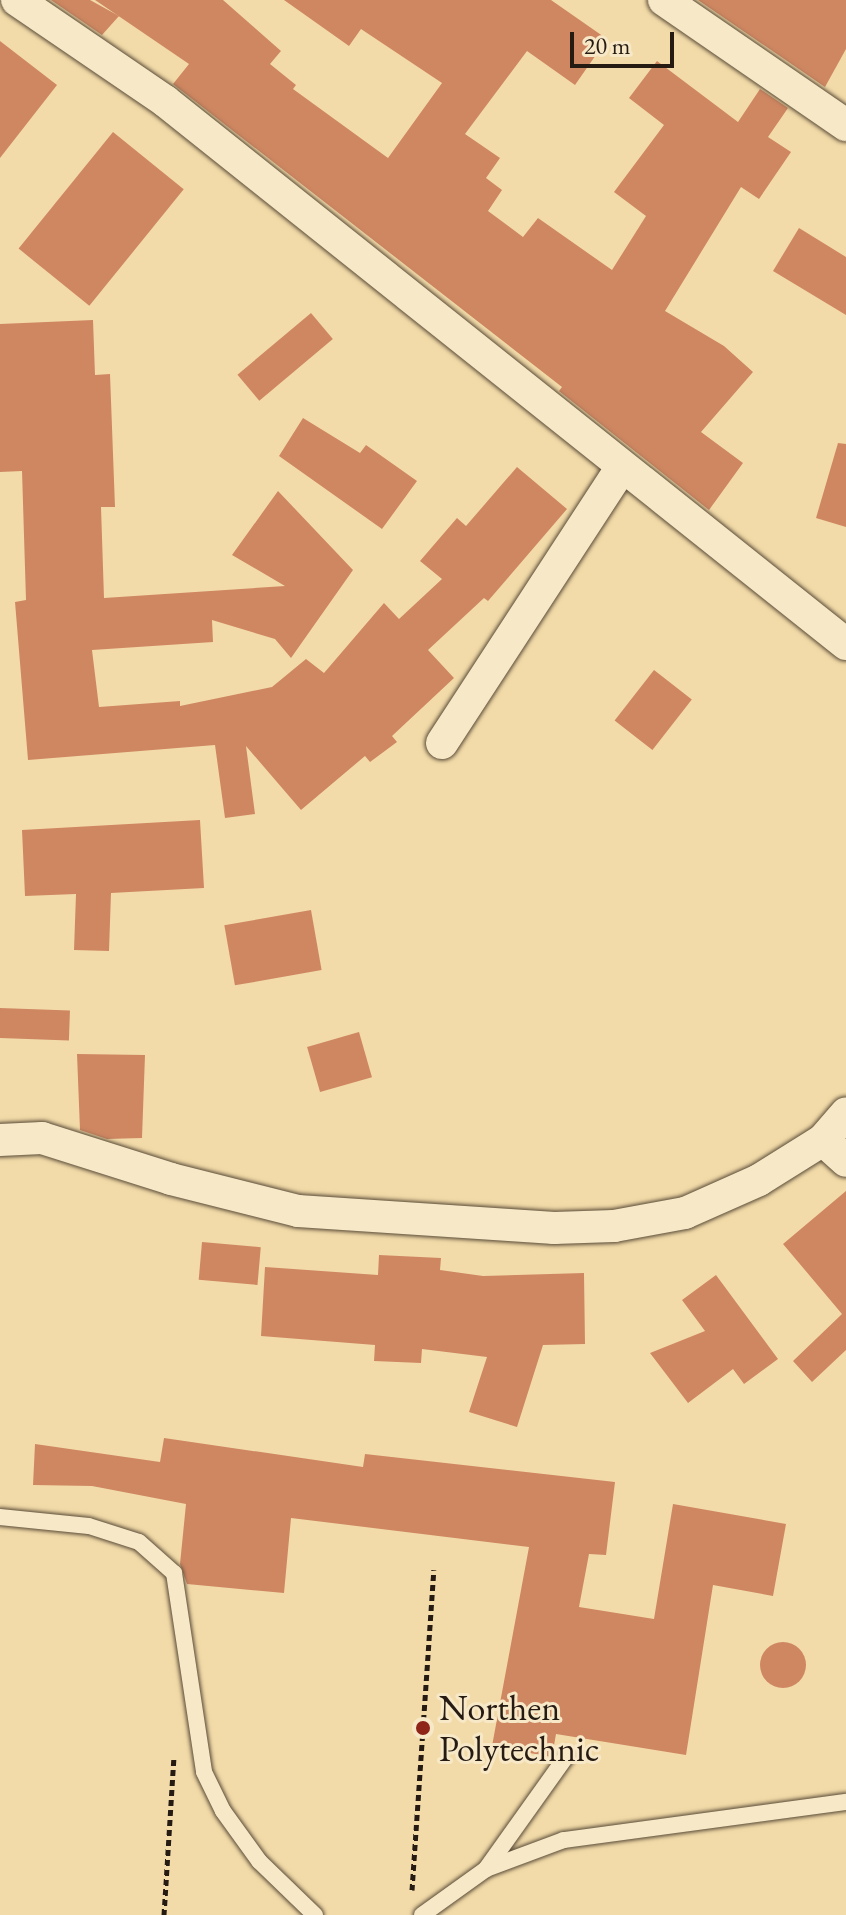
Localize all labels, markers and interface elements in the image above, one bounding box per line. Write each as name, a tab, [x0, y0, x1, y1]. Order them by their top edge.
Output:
scale bar	[574, 16, 678, 66]
text: 20 m	[584, 30, 631, 61]
place label: Northen Polytechnic	[439, 1685, 599, 1770]
marker: Northen Polytechnic	[414, 1719, 432, 1737]

